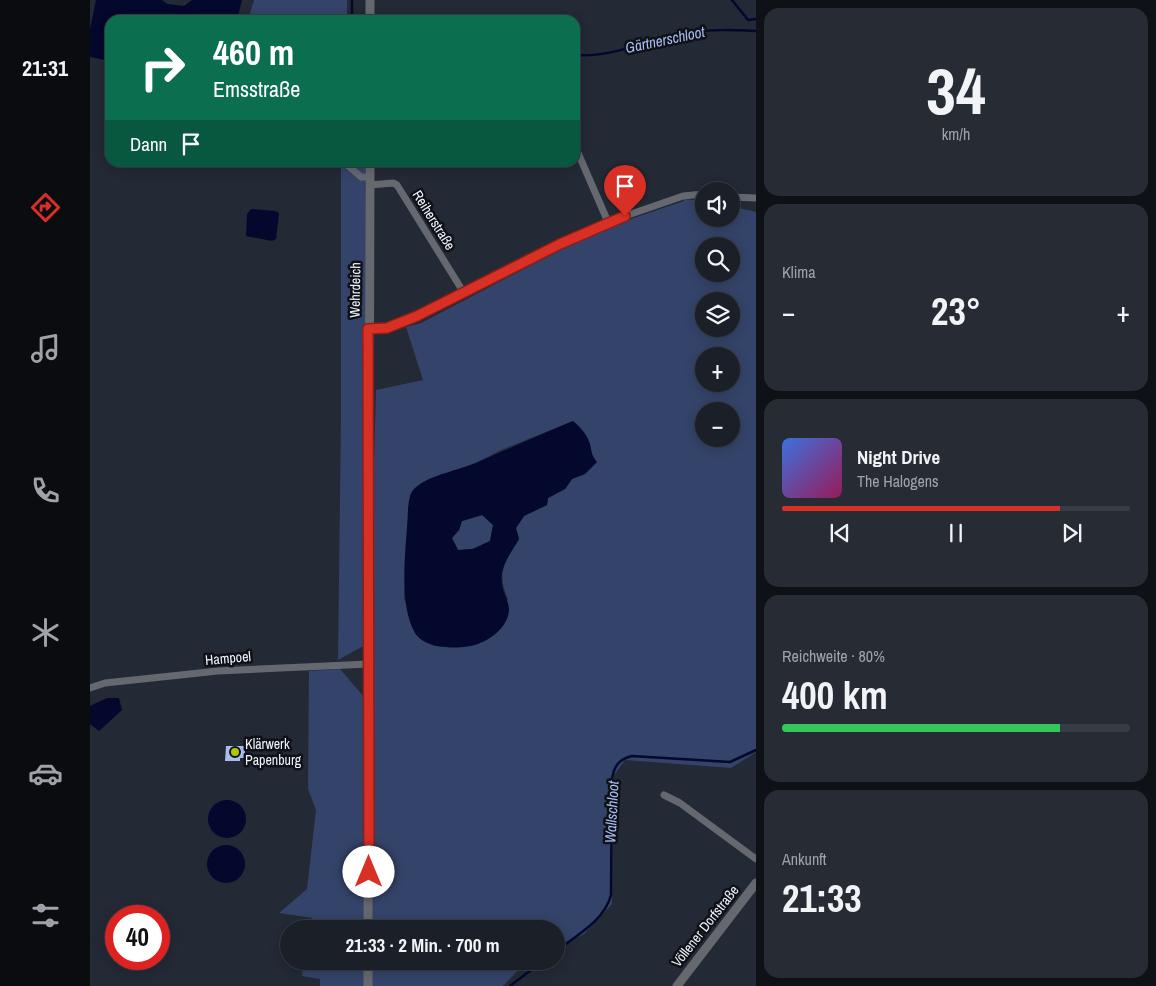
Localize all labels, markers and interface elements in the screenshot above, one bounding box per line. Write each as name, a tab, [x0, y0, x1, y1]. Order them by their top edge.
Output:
water label: Gärtnerschloot	[623, 21, 707, 58]
text: 460 m	[213, 29, 294, 76]
icon: right	[130, 35, 195, 100]
text: 34	[926, 47, 986, 134]
text: 21:31	[22, 53, 68, 83]
text: Emsstraße	[213, 74, 300, 104]
text: km/h	[942, 123, 970, 145]
icon: arrive	[177, 130, 205, 158]
text: Dann	[130, 131, 167, 157]
pin	[604, 165, 646, 216]
icon: arrive	[611, 172, 639, 200]
map controls	[695, 182, 740, 447]
button: sound	[695, 182, 740, 227]
street label: Reiherstraße	[409, 187, 459, 253]
icon: directions	[28, 190, 63, 225]
button: search	[695, 237, 740, 282]
text: Klima	[782, 261, 816, 283]
street label: Wehrdeich	[346, 262, 364, 318]
text: 23°	[931, 286, 981, 337]
button: layers	[695, 292, 740, 337]
text: −	[782, 293, 795, 331]
text: +	[1117, 293, 1130, 331]
icon: music	[28, 331, 63, 366]
button: +	[695, 347, 740, 392]
button: −	[695, 402, 740, 447]
text: Night Drive	[857, 444, 940, 470]
text: The Halogens	[857, 470, 939, 492]
icon: phone	[28, 473, 63, 508]
icon: previous	[826, 519, 854, 547]
icon: pause	[942, 519, 970, 547]
icon: next	[1058, 519, 1086, 547]
icon: climate	[28, 615, 63, 650]
text: Reichweite · 80%	[782, 645, 885, 667]
street label: Hampoel	[204, 647, 252, 669]
text: 400 km	[782, 670, 888, 721]
place label: Klärwerk Papenburg	[245, 735, 302, 769]
marker: Klärwerk Papenburg	[229, 746, 241, 758]
icon: car	[28, 756, 63, 791]
water label: Wallschloot	[599, 780, 624, 844]
position arrow	[342, 845, 394, 897]
text: Ankunft	[782, 848, 827, 870]
text: 21:33	[782, 873, 862, 924]
street label: Völlener Dorfstraße	[667, 881, 743, 971]
icon: filters	[28, 898, 63, 933]
speed limit sign: 40	[105, 905, 170, 970]
text: 21:33 · 2 Min. · 700 m	[345, 932, 500, 958]

